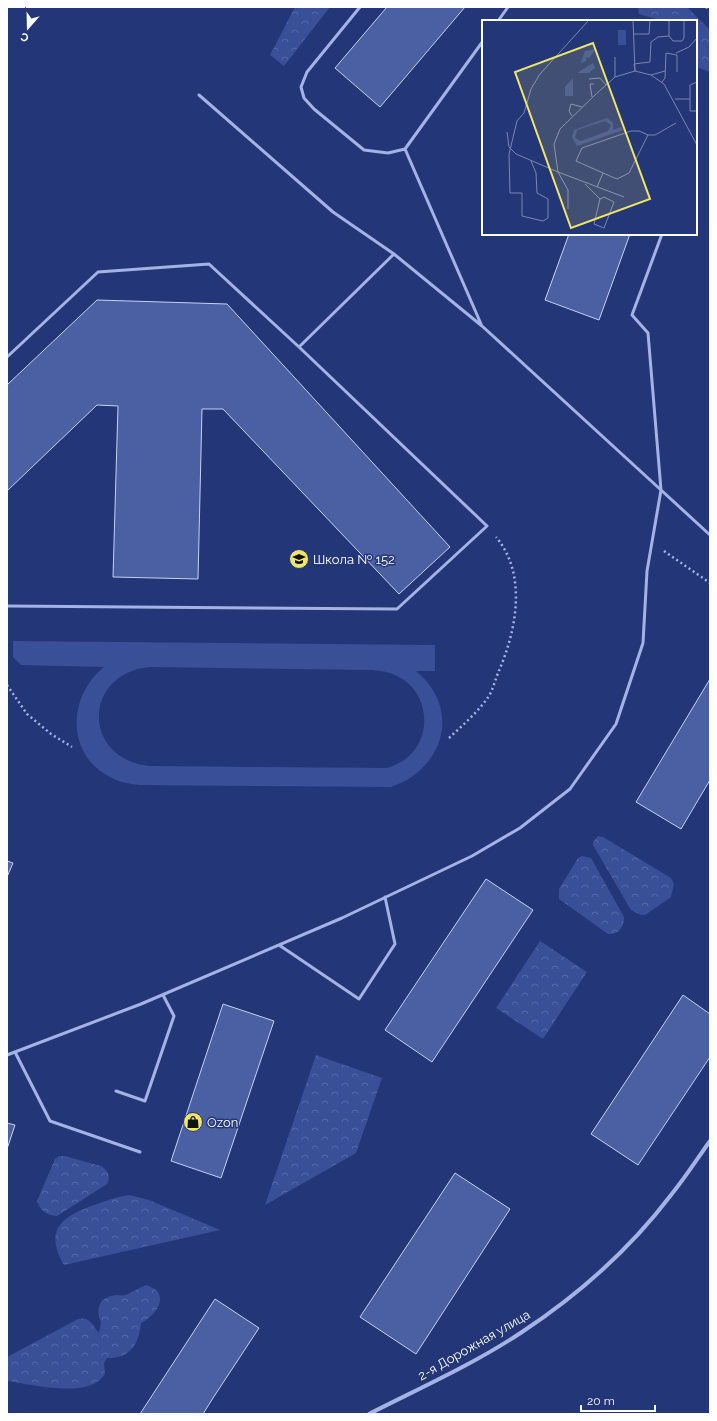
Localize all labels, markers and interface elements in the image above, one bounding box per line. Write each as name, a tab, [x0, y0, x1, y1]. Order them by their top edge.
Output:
north arrow	[8, 8, 48, 48]
inset map	[482, 20, 697, 235]
text: С	[19, 29, 31, 44]
school or university icon: Школа № 152	[288, 548, 310, 570]
place label: Школа № 152	[313, 552, 395, 567]
shop icon: Ozon	[182, 1111, 204, 1133]
place label: Ozon	[207, 1115, 238, 1130]
street label: 2-я Дорожная улица	[415, 1307, 533, 1383]
scale bar	[581, 1387, 655, 1413]
text: 20 m	[587, 1394, 615, 1408]

